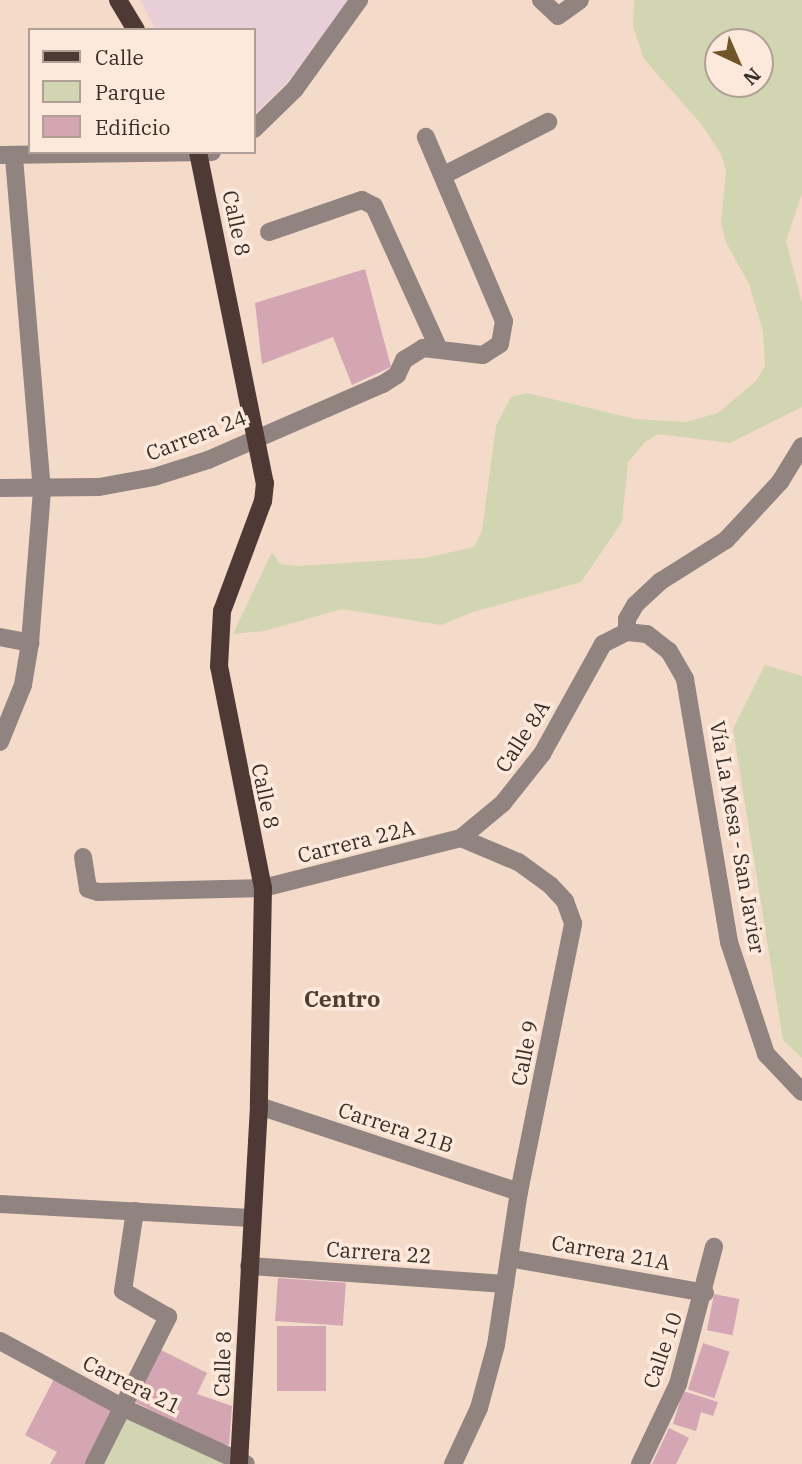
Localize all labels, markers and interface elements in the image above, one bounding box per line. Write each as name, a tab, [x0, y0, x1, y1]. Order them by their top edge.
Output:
legend	[28, 28, 256, 154]
north arrow	[704, 28, 774, 98]
text: Calle	[95, 43, 144, 71]
text: N	[738, 63, 766, 91]
text: Parque	[95, 78, 165, 106]
text: Edificio	[95, 113, 170, 141]
street label: Calle 8	[218, 188, 256, 258]
street label: Carrera 24	[142, 404, 250, 466]
street label: Calle 8A	[489, 695, 555, 777]
street label: Vía La Mesa - San Javier	[705, 719, 771, 955]
street label: Calle 8	[247, 761, 285, 831]
street label: Carrera 22A	[295, 814, 417, 868]
district label: Centro	[304, 984, 380, 1012]
street label: Calle 9	[505, 1018, 543, 1088]
street label: Carrera 21B	[335, 1097, 457, 1157]
street label: Carrera 21A	[550, 1229, 672, 1275]
street label: Carrera 22	[325, 1236, 433, 1268]
street label: Calle 10	[637, 1309, 687, 1391]
street label: Calle 8	[208, 1330, 236, 1398]
street label: Carrera 21	[79, 1350, 185, 1418]

